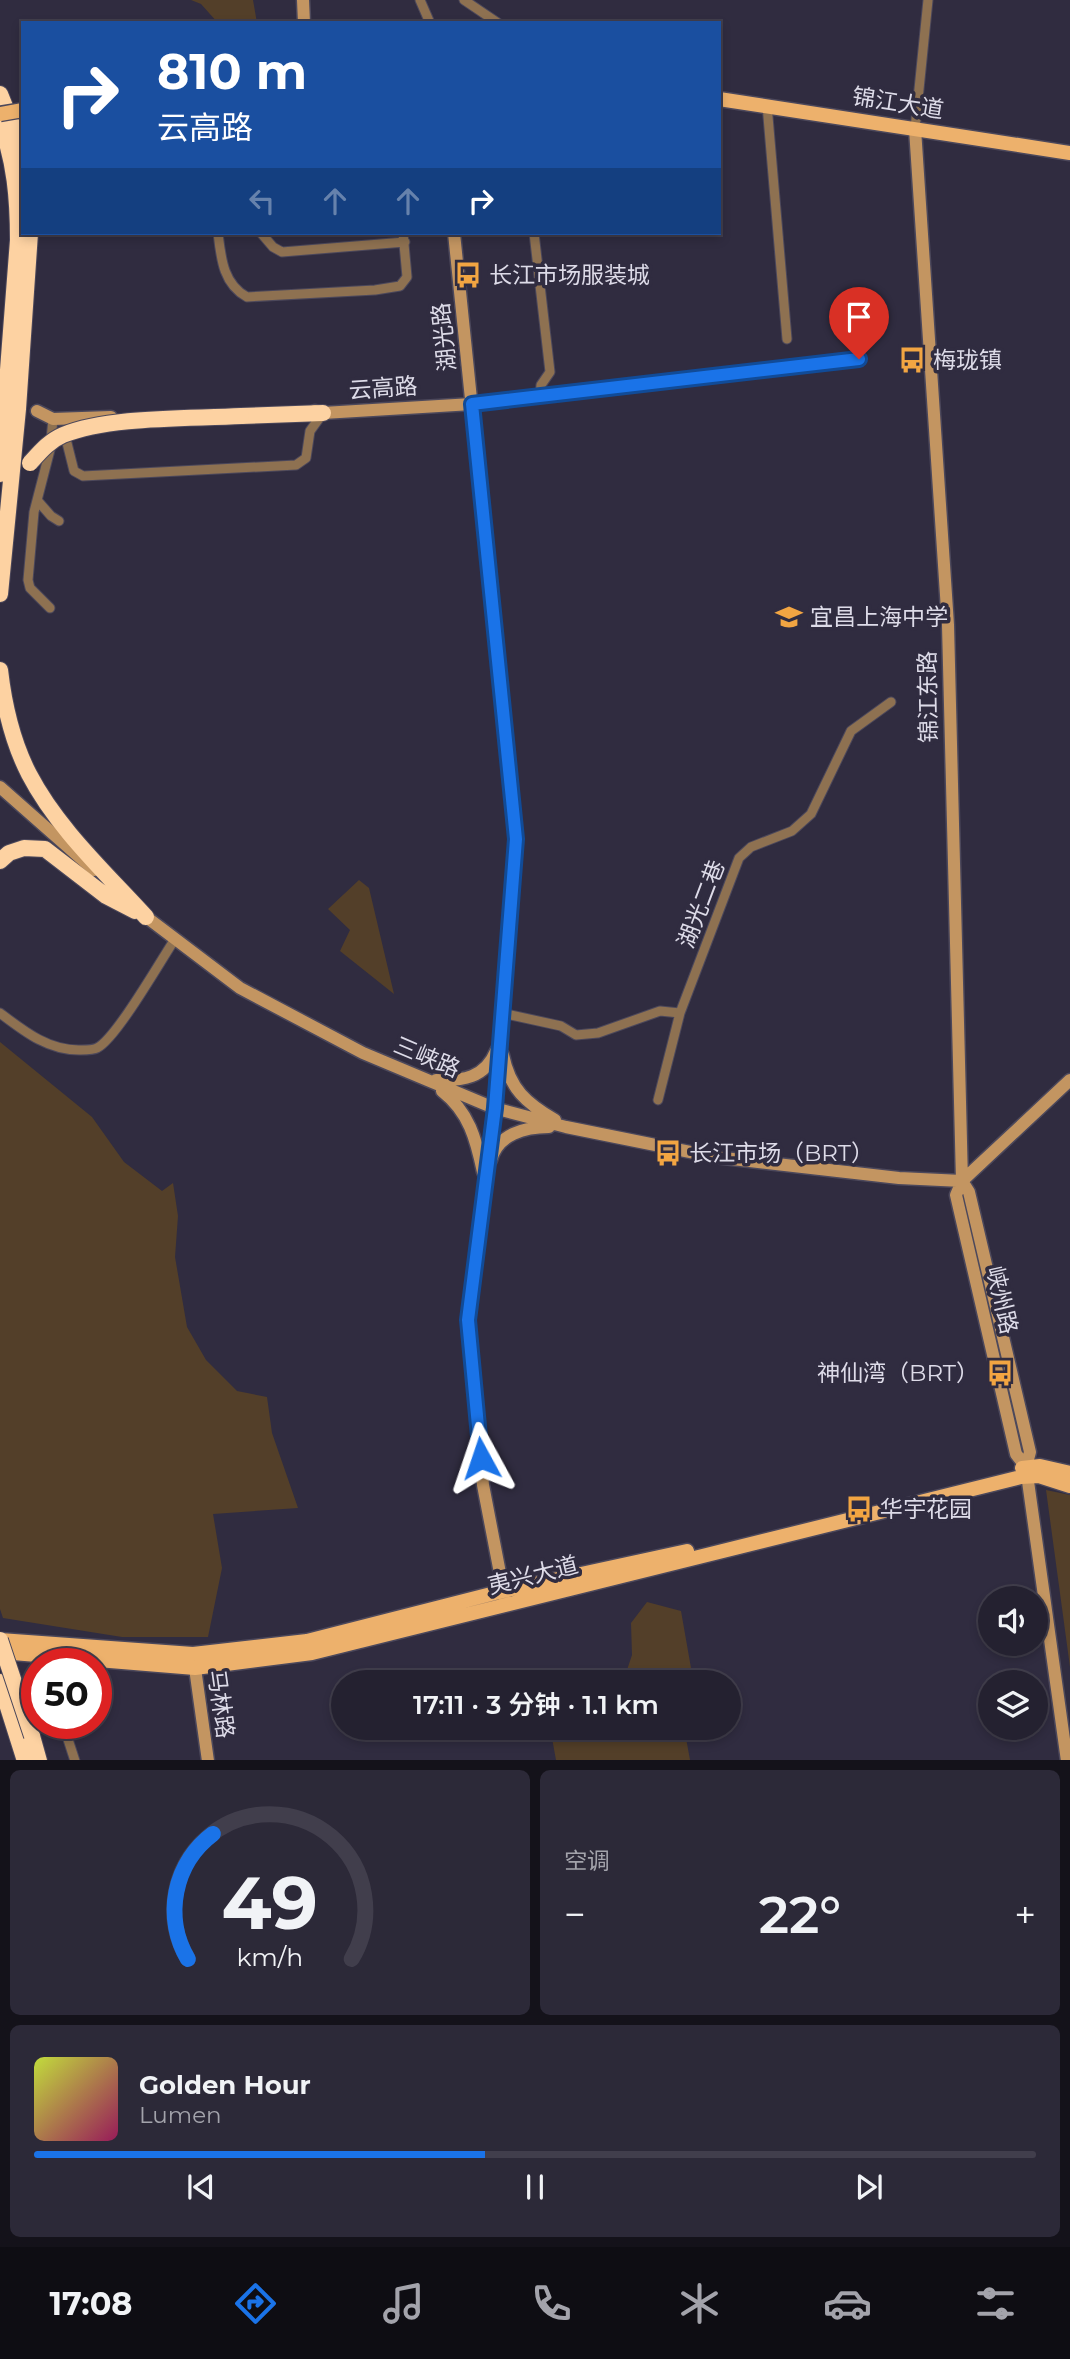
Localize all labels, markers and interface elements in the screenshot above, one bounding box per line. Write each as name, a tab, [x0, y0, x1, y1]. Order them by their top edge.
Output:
text: 810 m	[157, 42, 307, 101]
icon: right	[42, 49, 133, 140]
street label: 锦江大道	[850, 82, 946, 124]
text: 云高路	[157, 108, 253, 147]
icon: left	[243, 182, 281, 220]
icon: ahead	[316, 182, 354, 220]
icon: ahead	[389, 182, 427, 220]
icon: right	[462, 182, 500, 220]
bus stop icon: 长江市场服装城	[453, 260, 483, 290]
place label: 长江市场服装城	[489, 261, 650, 289]
pin	[829, 287, 889, 359]
icon: arrive	[840, 298, 878, 336]
street label: 湖光路	[426, 301, 462, 373]
bus stop icon: 梅珑镇	[897, 345, 927, 375]
place label: 梅珑镇	[933, 346, 1002, 374]
street label: 云高路	[348, 372, 418, 404]
school or university icon: 宜昌上海中学	[774, 602, 804, 632]
place label: 宜昌上海中学	[810, 603, 948, 631]
street label: 锦江东路	[913, 651, 943, 743]
street label: 湖光二巷	[671, 856, 731, 952]
street label: 三峡路	[390, 1031, 464, 1083]
bus stop icon: 长江市场（BRT）	[653, 1138, 683, 1168]
place label: 长江市场（BRT）	[689, 1139, 874, 1167]
street label: 峡州路	[981, 1263, 1023, 1337]
bus stop icon: 神仙湾（BRT）	[985, 1358, 1015, 1388]
place label: 神仙湾（BRT）	[817, 1359, 979, 1387]
position arrow	[444, 1421, 518, 1495]
bus stop icon: 华宇花园	[844, 1494, 874, 1524]
place label: 华宇花园	[880, 1495, 972, 1523]
street label: 夷兴大道	[485, 1550, 581, 1600]
map controls	[978, 1586, 1048, 1740]
button: sound	[978, 1586, 1048, 1656]
speed limit sign: 50	[21, 1648, 112, 1739]
street label: 马林路	[202, 1668, 240, 1740]
button: layers	[978, 1670, 1048, 1740]
text: 17:11 · 3 分钟 · 1.1 km	[413, 1689, 659, 1721]
text: 空调	[564, 1847, 610, 1875]
text: 49	[222, 1859, 318, 1947]
text: 22°	[759, 1883, 841, 1946]
text: −	[564, 1891, 586, 1938]
text: +	[1014, 1891, 1036, 1938]
text: km/h	[237, 1941, 303, 1971]
text: Golden Hour	[139, 2069, 311, 2101]
text: Lumen	[139, 2101, 222, 2129]
icon: previous	[182, 2168, 220, 2206]
icon: pause	[516, 2168, 554, 2206]
icon: next	[850, 2168, 888, 2206]
icon: directions	[231, 2279, 280, 2328]
icon: music	[379, 2279, 428, 2328]
icon: phone	[527, 2279, 576, 2328]
icon: climate	[675, 2279, 724, 2328]
icon: car	[823, 2279, 872, 2328]
icon: filters	[971, 2279, 1020, 2328]
text: 17:08	[50, 2284, 132, 2323]

